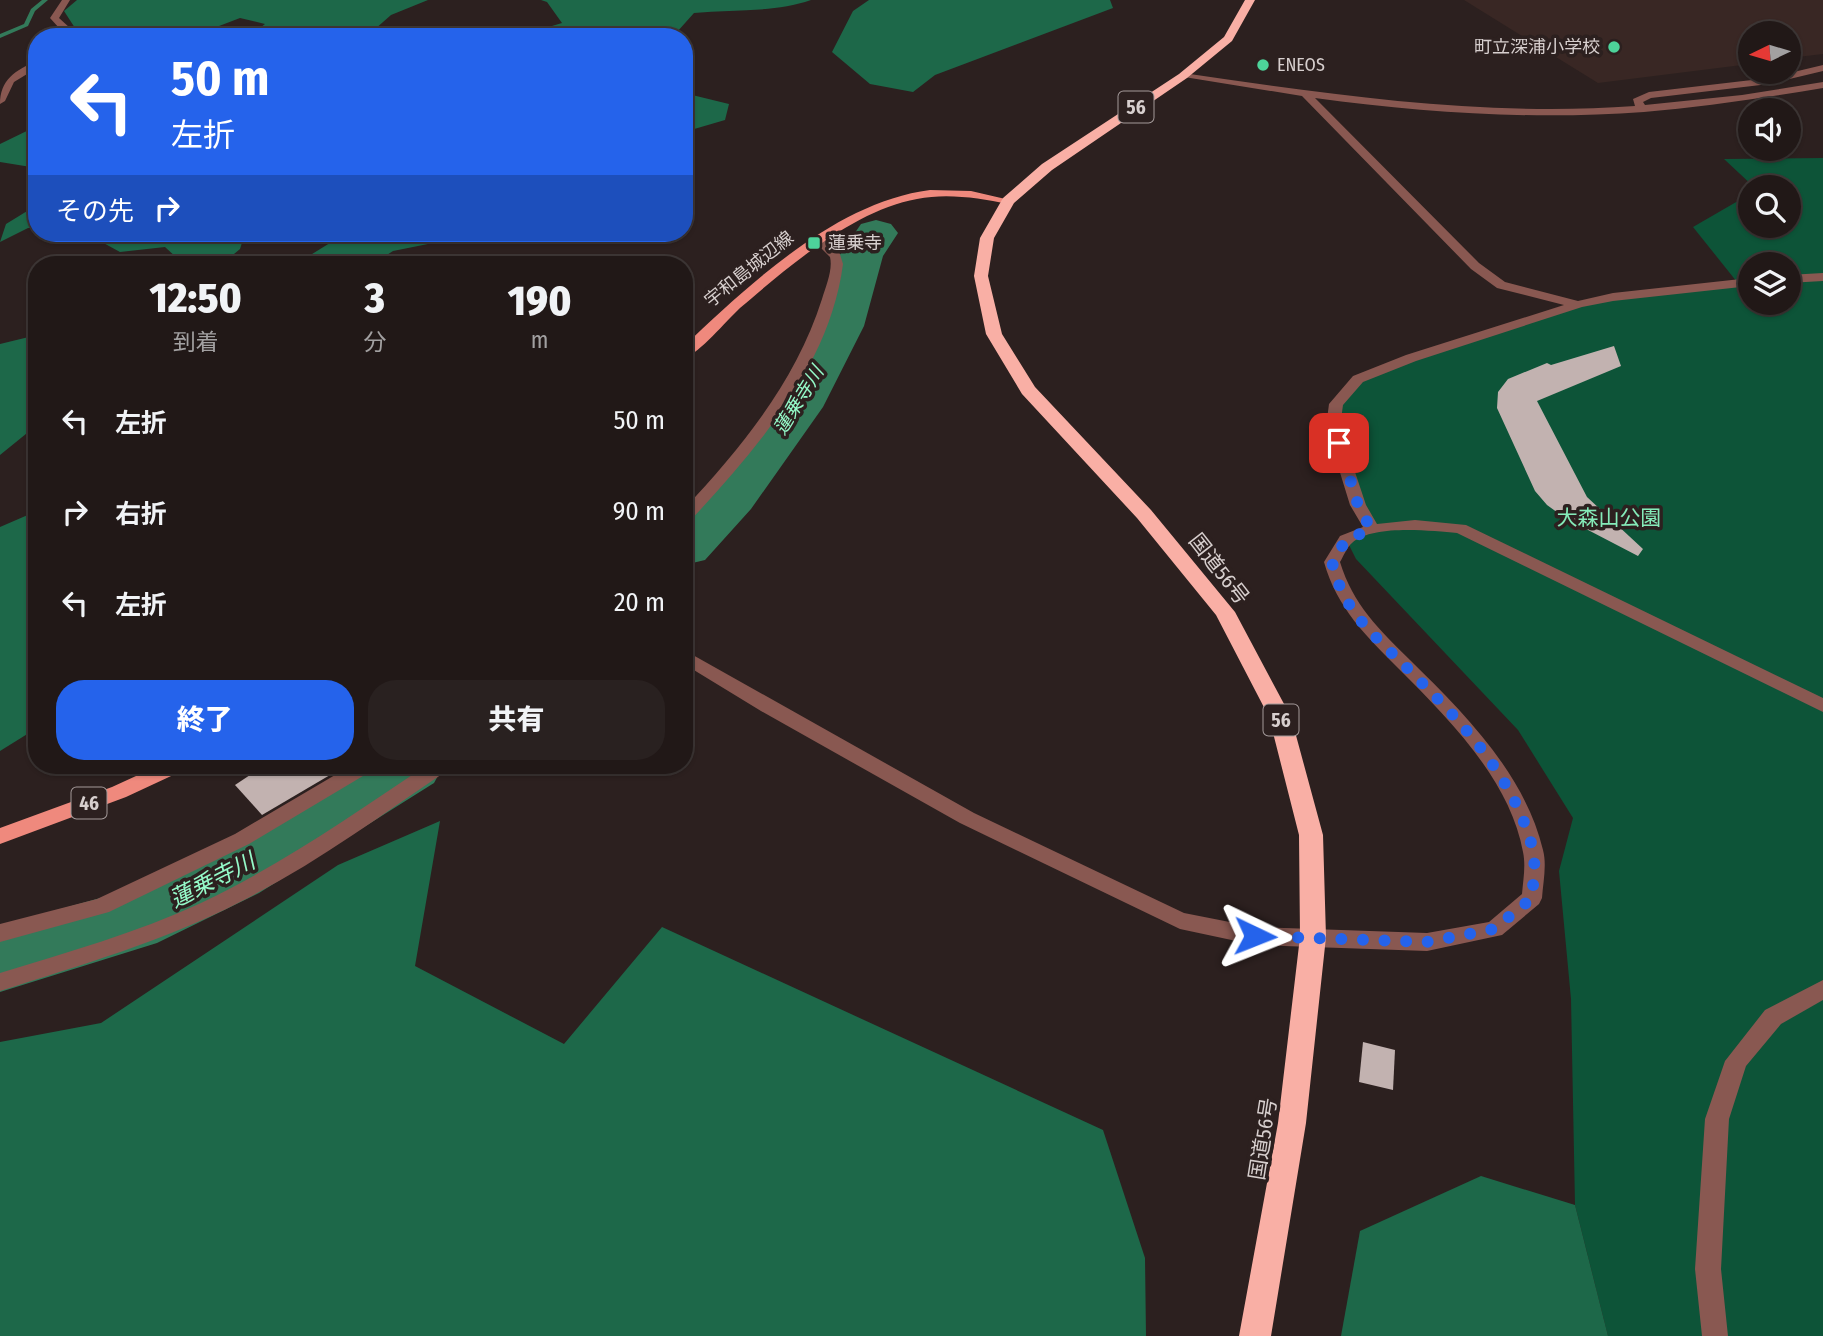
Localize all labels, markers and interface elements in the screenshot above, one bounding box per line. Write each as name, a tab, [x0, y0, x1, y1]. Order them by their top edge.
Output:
north arrow	[1738, 21, 1801, 84]
map controls	[1738, 21, 1801, 315]
place label: 町立深浦小学校	[1474, 36, 1600, 58]
marker: 町立深浦小学校	[1606, 39, 1622, 55]
text: 50 m	[171, 49, 269, 108]
place label: ENEOS	[1277, 54, 1325, 76]
icon: left	[56, 56, 147, 147]
marker: ENEOS	[1255, 57, 1271, 73]
road number: 56	[1118, 92, 1154, 122]
button: sound	[1738, 98, 1801, 161]
text: 左折	[171, 116, 235, 154]
button: search	[1738, 175, 1801, 238]
icon: right	[148, 189, 186, 227]
text: その先	[56, 196, 134, 227]
street label: 宇和島城辺線	[700, 226, 798, 312]
place label: 蓮乗寺	[828, 232, 882, 254]
marker: 蓮乗寺	[806, 235, 822, 251]
button: layers	[1738, 252, 1801, 315]
text: 12:50	[150, 273, 242, 323]
text: 3	[365, 273, 385, 323]
text: 190	[508, 276, 571, 326]
text: m	[531, 326, 548, 354]
text: 到着	[173, 328, 219, 356]
text: 分	[363, 328, 386, 356]
water label: 蓮乗寺川	[769, 360, 829, 439]
icon: left	[56, 402, 94, 440]
text: 50 m	[613, 405, 665, 436]
text: 左折	[115, 408, 167, 439]
pin	[1309, 413, 1369, 473]
icon: arrive	[1320, 424, 1358, 462]
icon: right	[56, 493, 94, 531]
text: 90 m	[613, 496, 665, 527]
text: 右折	[115, 499, 167, 530]
park label: 大森山公園	[1557, 505, 1662, 531]
street label: 国道56号	[1183, 528, 1255, 610]
icon: left	[56, 584, 94, 622]
text: 20 m	[614, 587, 665, 618]
text: 左折	[115, 590, 167, 621]
button: 終了	[56, 680, 354, 760]
button: 共有	[368, 680, 665, 760]
road number: 56	[1264, 705, 1298, 736]
road number: 46	[72, 788, 106, 818]
water label: 蓮乗寺川	[165, 845, 262, 913]
position arrow	[1218, 899, 1292, 973]
street label: 国道56号	[1244, 1096, 1282, 1182]

